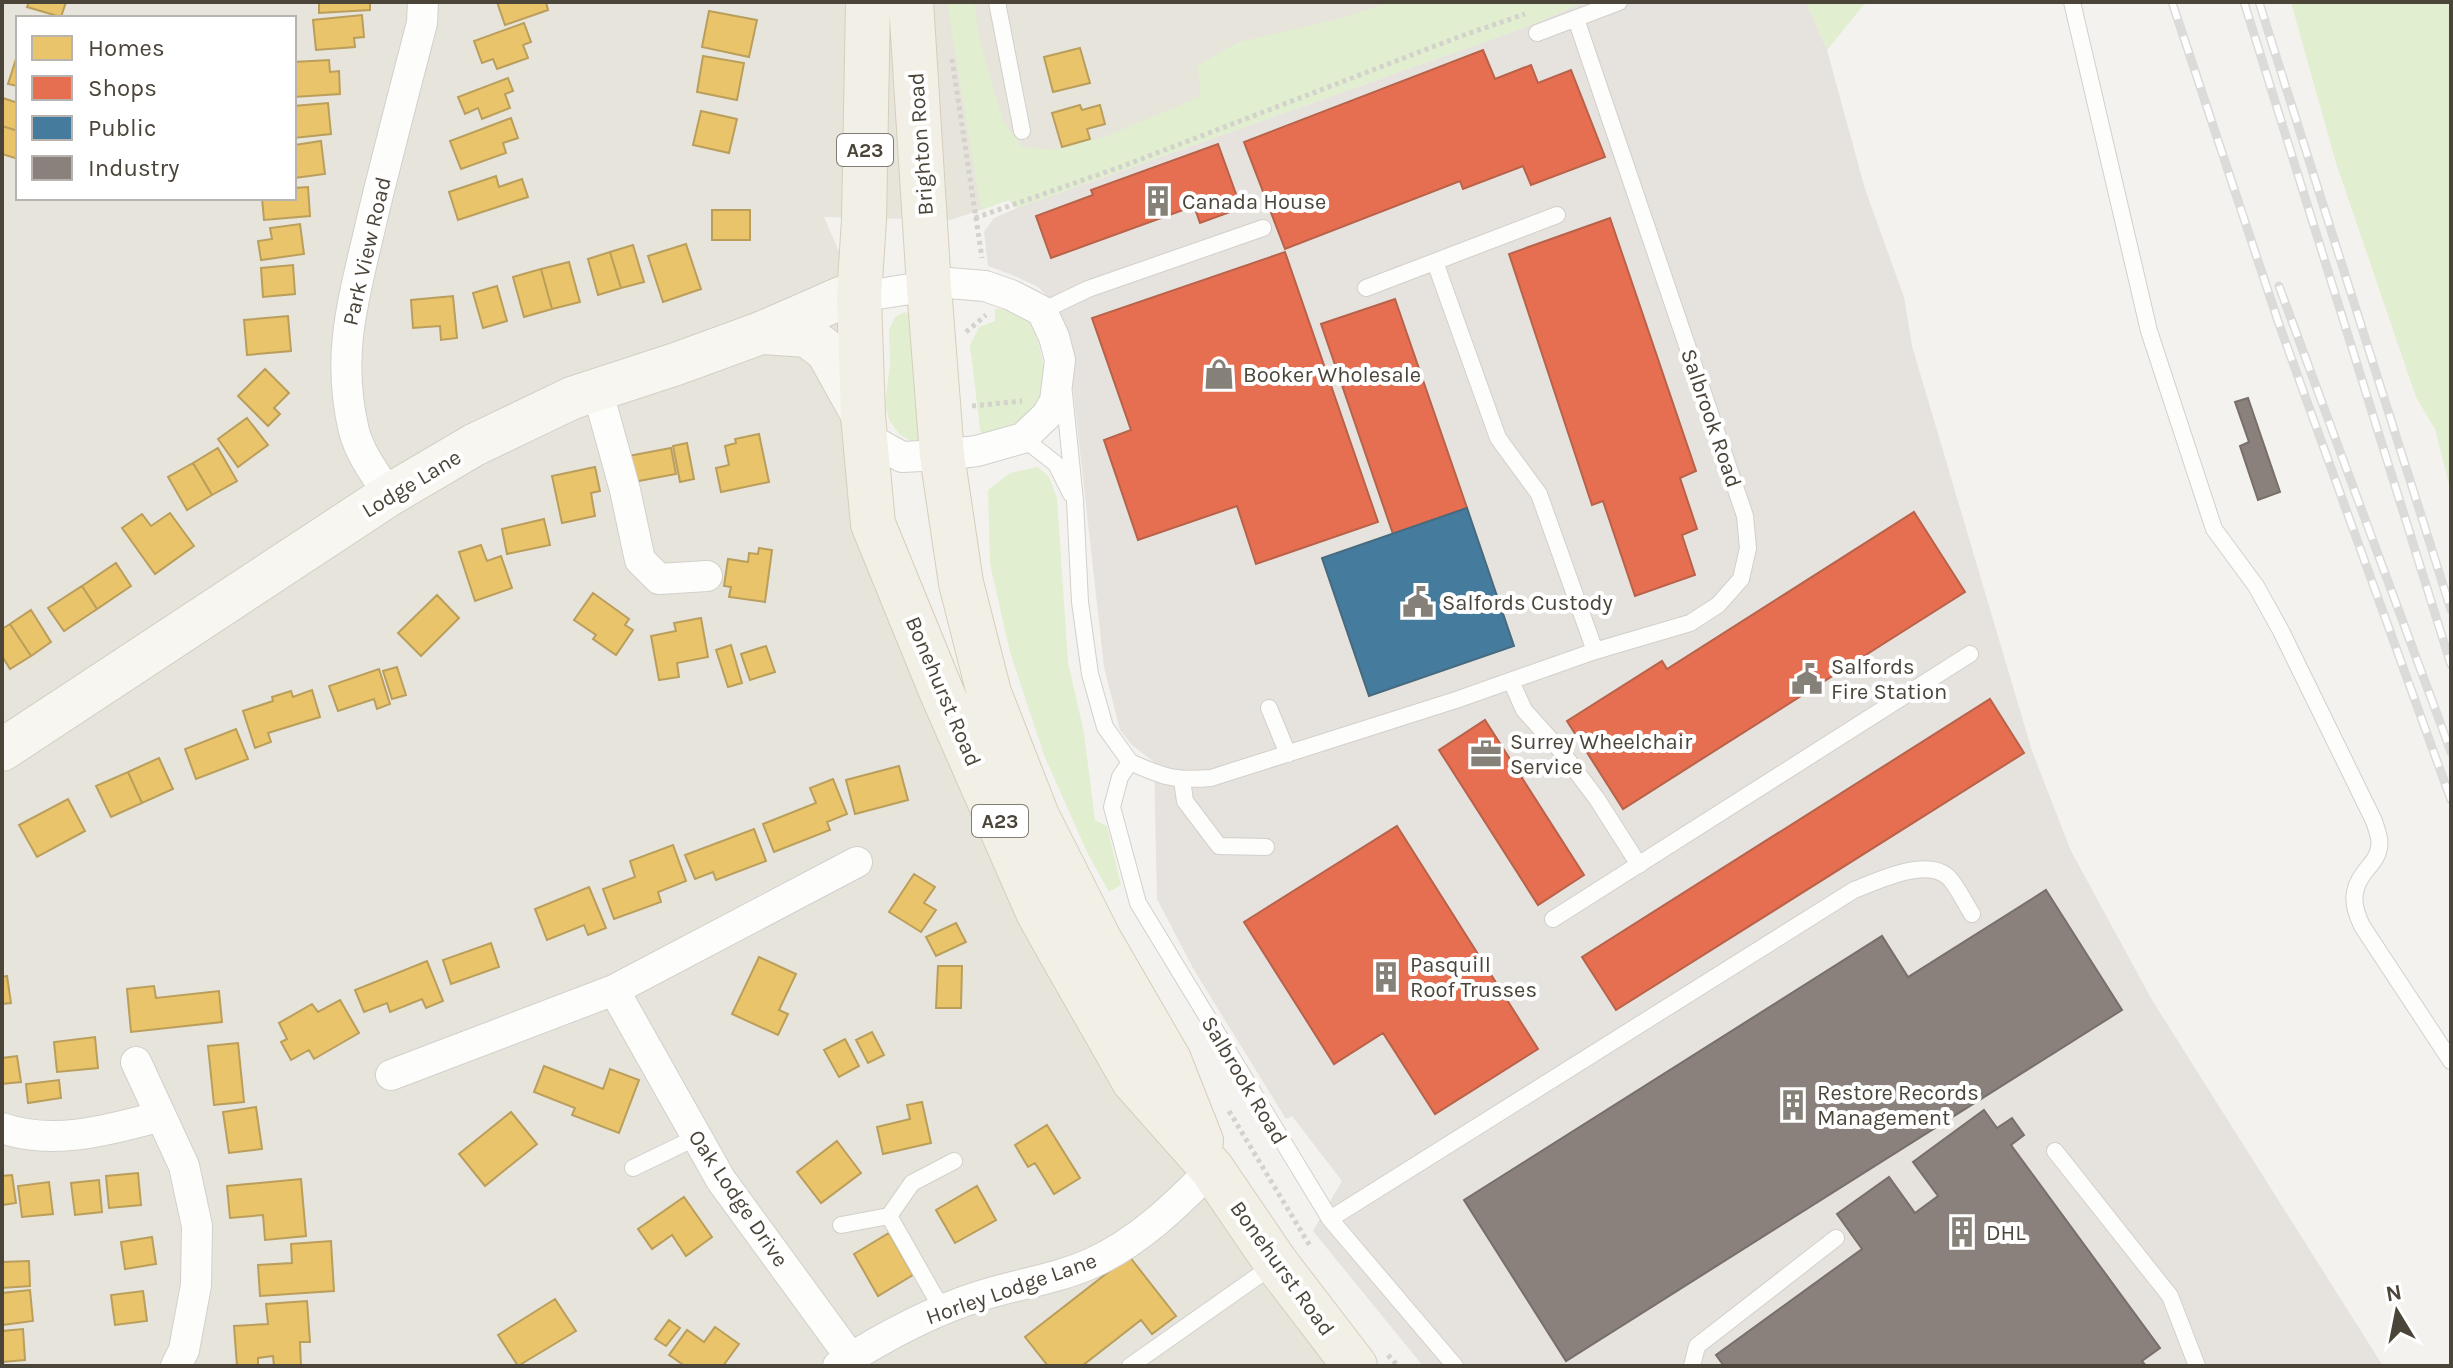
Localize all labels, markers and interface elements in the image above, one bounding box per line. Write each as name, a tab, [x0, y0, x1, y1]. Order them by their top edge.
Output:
legend	[16, 16, 296, 200]
text: Homes	[88, 34, 165, 62]
street label: Brighton Road	[903, 72, 939, 216]
text: Shops	[88, 74, 157, 102]
text: Public	[88, 114, 156, 142]
road number: A23	[837, 134, 893, 166]
text: Industry	[88, 154, 179, 182]
street label: Park View Road	[337, 174, 397, 328]
building icon: Canada House	[1141, 184, 1175, 218]
place label: Canada House	[1182, 189, 1326, 215]
street label: Salbrook Road	[1675, 346, 1747, 491]
shop icon: Booker Wholesale	[1202, 357, 1236, 391]
place label: Booker Wholesale	[1243, 362, 1421, 388]
street label: Lodge Lane	[357, 444, 466, 524]
public building icon: Salfords Custody	[1401, 585, 1435, 619]
place label: Salfords Custody	[1442, 590, 1613, 616]
street label: Bonehurst Road	[900, 612, 986, 770]
place label: Salfords Fire Station	[1831, 654, 1947, 705]
public building icon: Salfords Fire Station	[1790, 662, 1824, 696]
place label: Surrey Wheelchair Service	[1510, 729, 1692, 780]
office icon: Surrey Wheelchair Service	[1469, 737, 1503, 771]
road number: A23	[972, 805, 1028, 837]
place label: Pasquill Roof Trusses	[1410, 952, 1537, 1003]
building icon: Pasquill Roof Trusses	[1369, 960, 1403, 994]
street label: Salbrook Road	[1196, 1012, 1293, 1149]
place label: Restore Records Management	[1817, 1080, 1979, 1131]
building icon: Restore Records Management	[1776, 1088, 1810, 1122]
street label: Oak Lodge Drive	[683, 1125, 794, 1272]
street label: Bonehurst Road	[1224, 1196, 1340, 1341]
building icon: DHL	[1945, 1215, 1979, 1249]
place label: DHL	[1986, 1220, 2026, 1246]
street label: Horley Lodge Lane	[923, 1248, 1100, 1330]
north arrow	[2357, 1272, 2437, 1352]
text: N	[2384, 1279, 2404, 1307]

